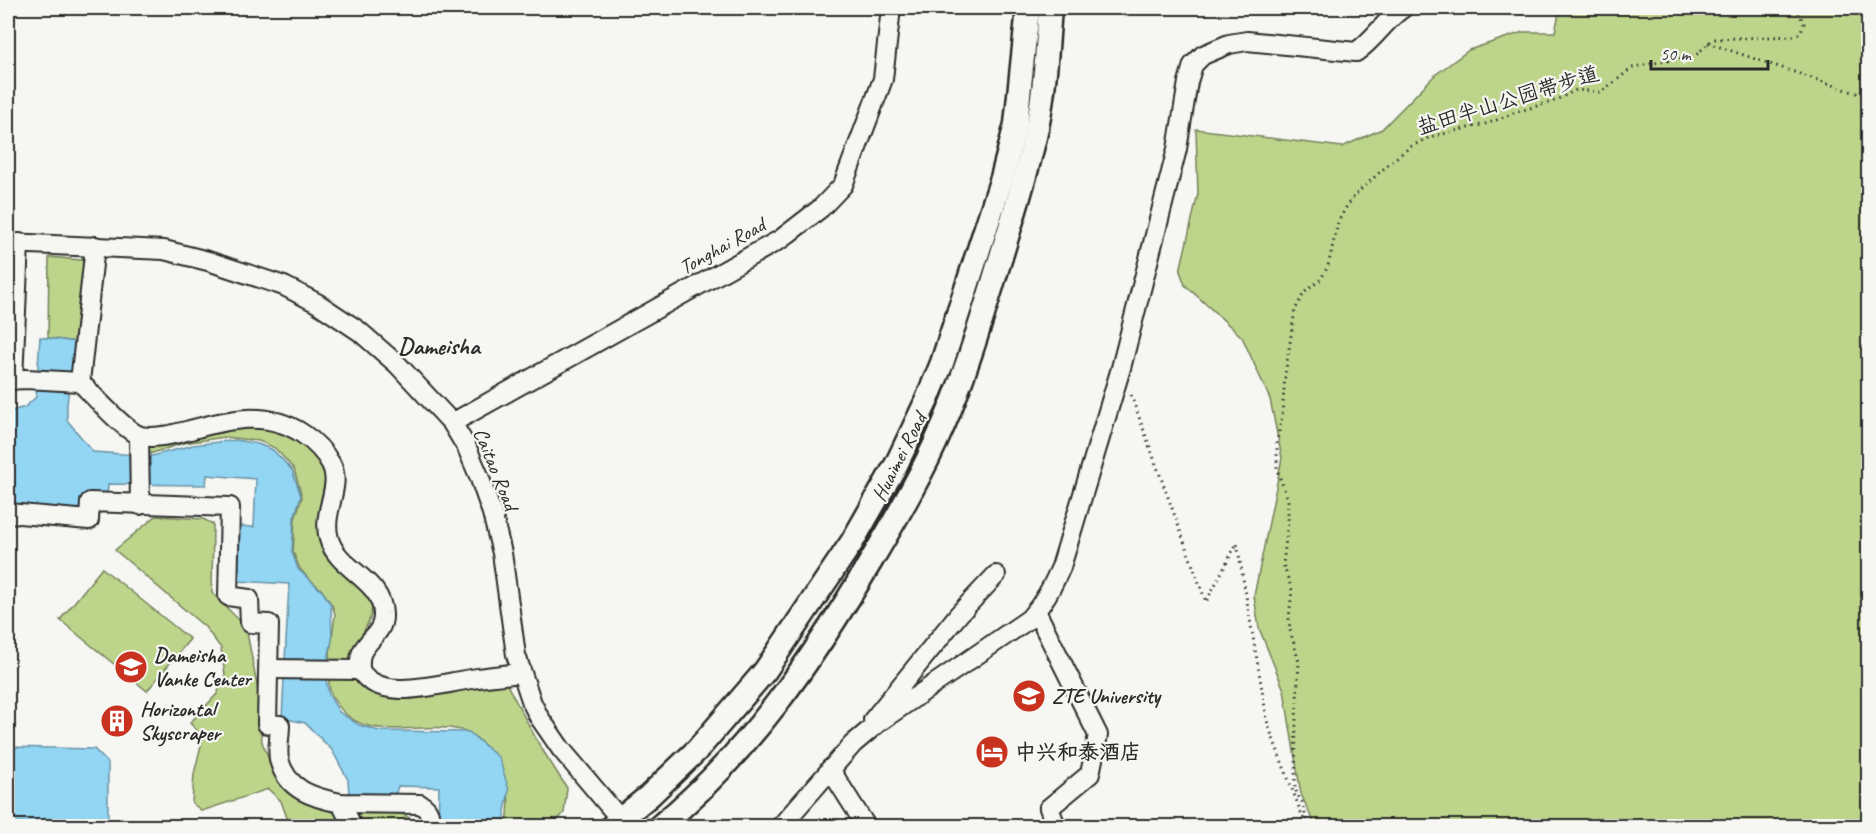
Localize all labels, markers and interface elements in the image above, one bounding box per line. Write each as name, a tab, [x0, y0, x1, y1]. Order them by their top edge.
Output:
scale bar	[1651, 33, 1768, 71]
text: 50 m	[1660, 43, 1693, 65]
street label: 盐田半山公园带步道	[1414, 60, 1602, 140]
street label: Tonghai Road	[675, 210, 773, 280]
district label: Dameisha	[398, 331, 482, 361]
street label: Huaimei Road	[866, 405, 934, 505]
street label: Caitao Road	[468, 424, 526, 517]
place label: Dameisha Vanke Center	[154, 642, 253, 692]
school or university icon: Dameisha Vanke Center	[113, 649, 149, 685]
school or university icon: ZTE University	[1011, 678, 1047, 714]
place label: ZTE University	[1052, 683, 1163, 709]
place label: Horizontal Skyscraper	[140, 696, 222, 747]
building icon: Horizontal Skyscraper	[99, 703, 135, 739]
hotel icon: 中兴和泰酒店	[974, 734, 1010, 770]
place label: 中兴和泰酒店	[1015, 739, 1141, 765]

